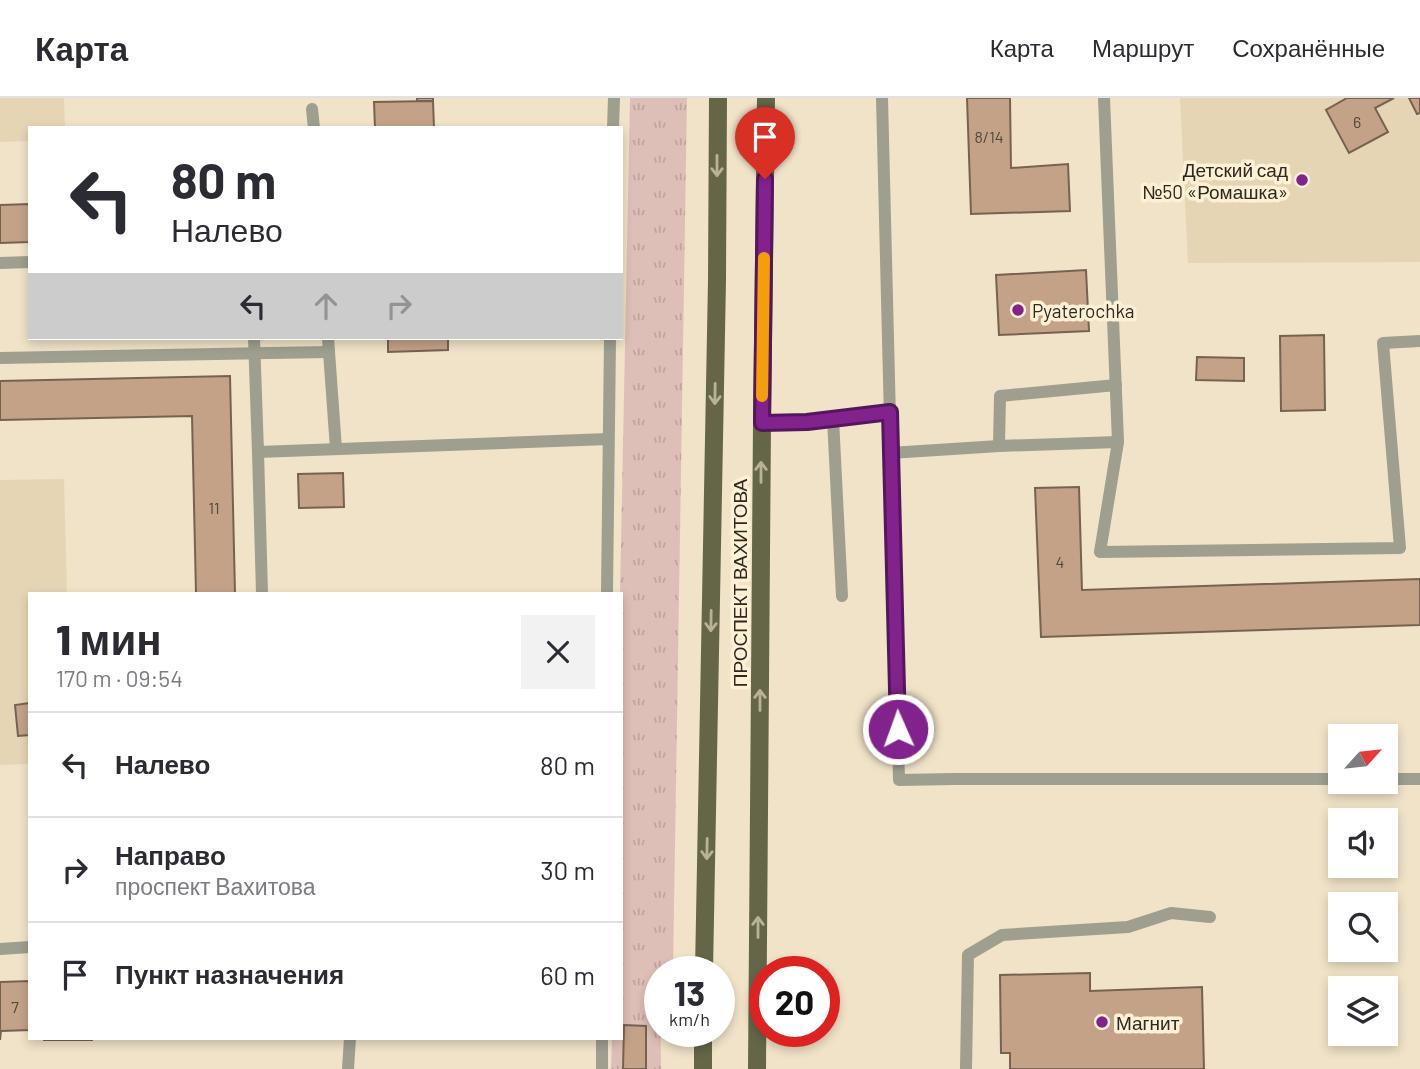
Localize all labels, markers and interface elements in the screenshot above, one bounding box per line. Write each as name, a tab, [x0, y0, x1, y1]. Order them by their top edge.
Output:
text: Карта	[35, 28, 128, 68]
text: Карта	[990, 33, 1054, 62]
text: Маршрут	[1092, 33, 1194, 62]
text: Сохранённые	[1232, 33, 1385, 62]
pin	[735, 107, 795, 179]
house number: 6	[1353, 112, 1361, 131]
icon: arrive	[746, 118, 784, 156]
house number: 8/14	[974, 127, 1004, 146]
text: 80 m	[171, 150, 276, 209]
icon: left	[56, 154, 147, 245]
one-way arrow	[710, 154, 724, 177]
place label: Детский сад №50 «Ромашка»	[1142, 158, 1288, 203]
marker: Детский сад №50 «Ромашка»	[1294, 172, 1310, 188]
text: Налево	[171, 210, 283, 248]
icon: left	[234, 287, 272, 325]
icon: ahead	[307, 287, 345, 325]
icon: right	[380, 287, 418, 325]
place label: Pyaterochka	[1032, 299, 1135, 322]
marker: Pyaterochka	[1010, 302, 1026, 318]
one-way arrow	[708, 382, 721, 405]
one-way arrow	[754, 461, 768, 484]
street label: ПРОСПЕКТ ВАХИТОВА	[728, 478, 751, 687]
house number: 11	[208, 498, 220, 517]
house number: 4	[1056, 552, 1064, 571]
one-way arrow	[704, 609, 717, 632]
text: 1 мин	[56, 613, 162, 663]
button: close	[521, 615, 595, 689]
text: 170 m · 09:54	[56, 664, 183, 692]
one-way arrow	[753, 689, 767, 712]
position arrow	[861, 692, 935, 766]
north arrow	[1328, 724, 1398, 794]
map controls	[1328, 724, 1398, 1046]
icon: left	[56, 746, 94, 784]
text: Налево	[115, 748, 210, 779]
text: 80 m	[540, 749, 595, 780]
button: sound	[1328, 808, 1398, 878]
one-way arrow	[700, 837, 713, 860]
text: Направо	[115, 839, 226, 870]
icon: right	[56, 851, 94, 889]
text: 30 m	[540, 854, 595, 885]
text: проспект Вахитова	[115, 872, 316, 900]
button: search	[1328, 892, 1398, 962]
one-way arrow	[751, 916, 765, 939]
icon: arrive	[56, 956, 94, 994]
speed limit sign: 20	[749, 956, 840, 1047]
text: Пункт назначения	[115, 958, 344, 989]
text: 60 m	[540, 959, 595, 990]
text: 13	[674, 971, 705, 1013]
button: layers	[1328, 976, 1398, 1046]
house number: 7	[11, 997, 19, 1016]
text: km/h	[669, 1008, 710, 1030]
place label: Магнит	[1116, 1011, 1180, 1034]
marker: Магнит	[1094, 1014, 1110, 1030]

